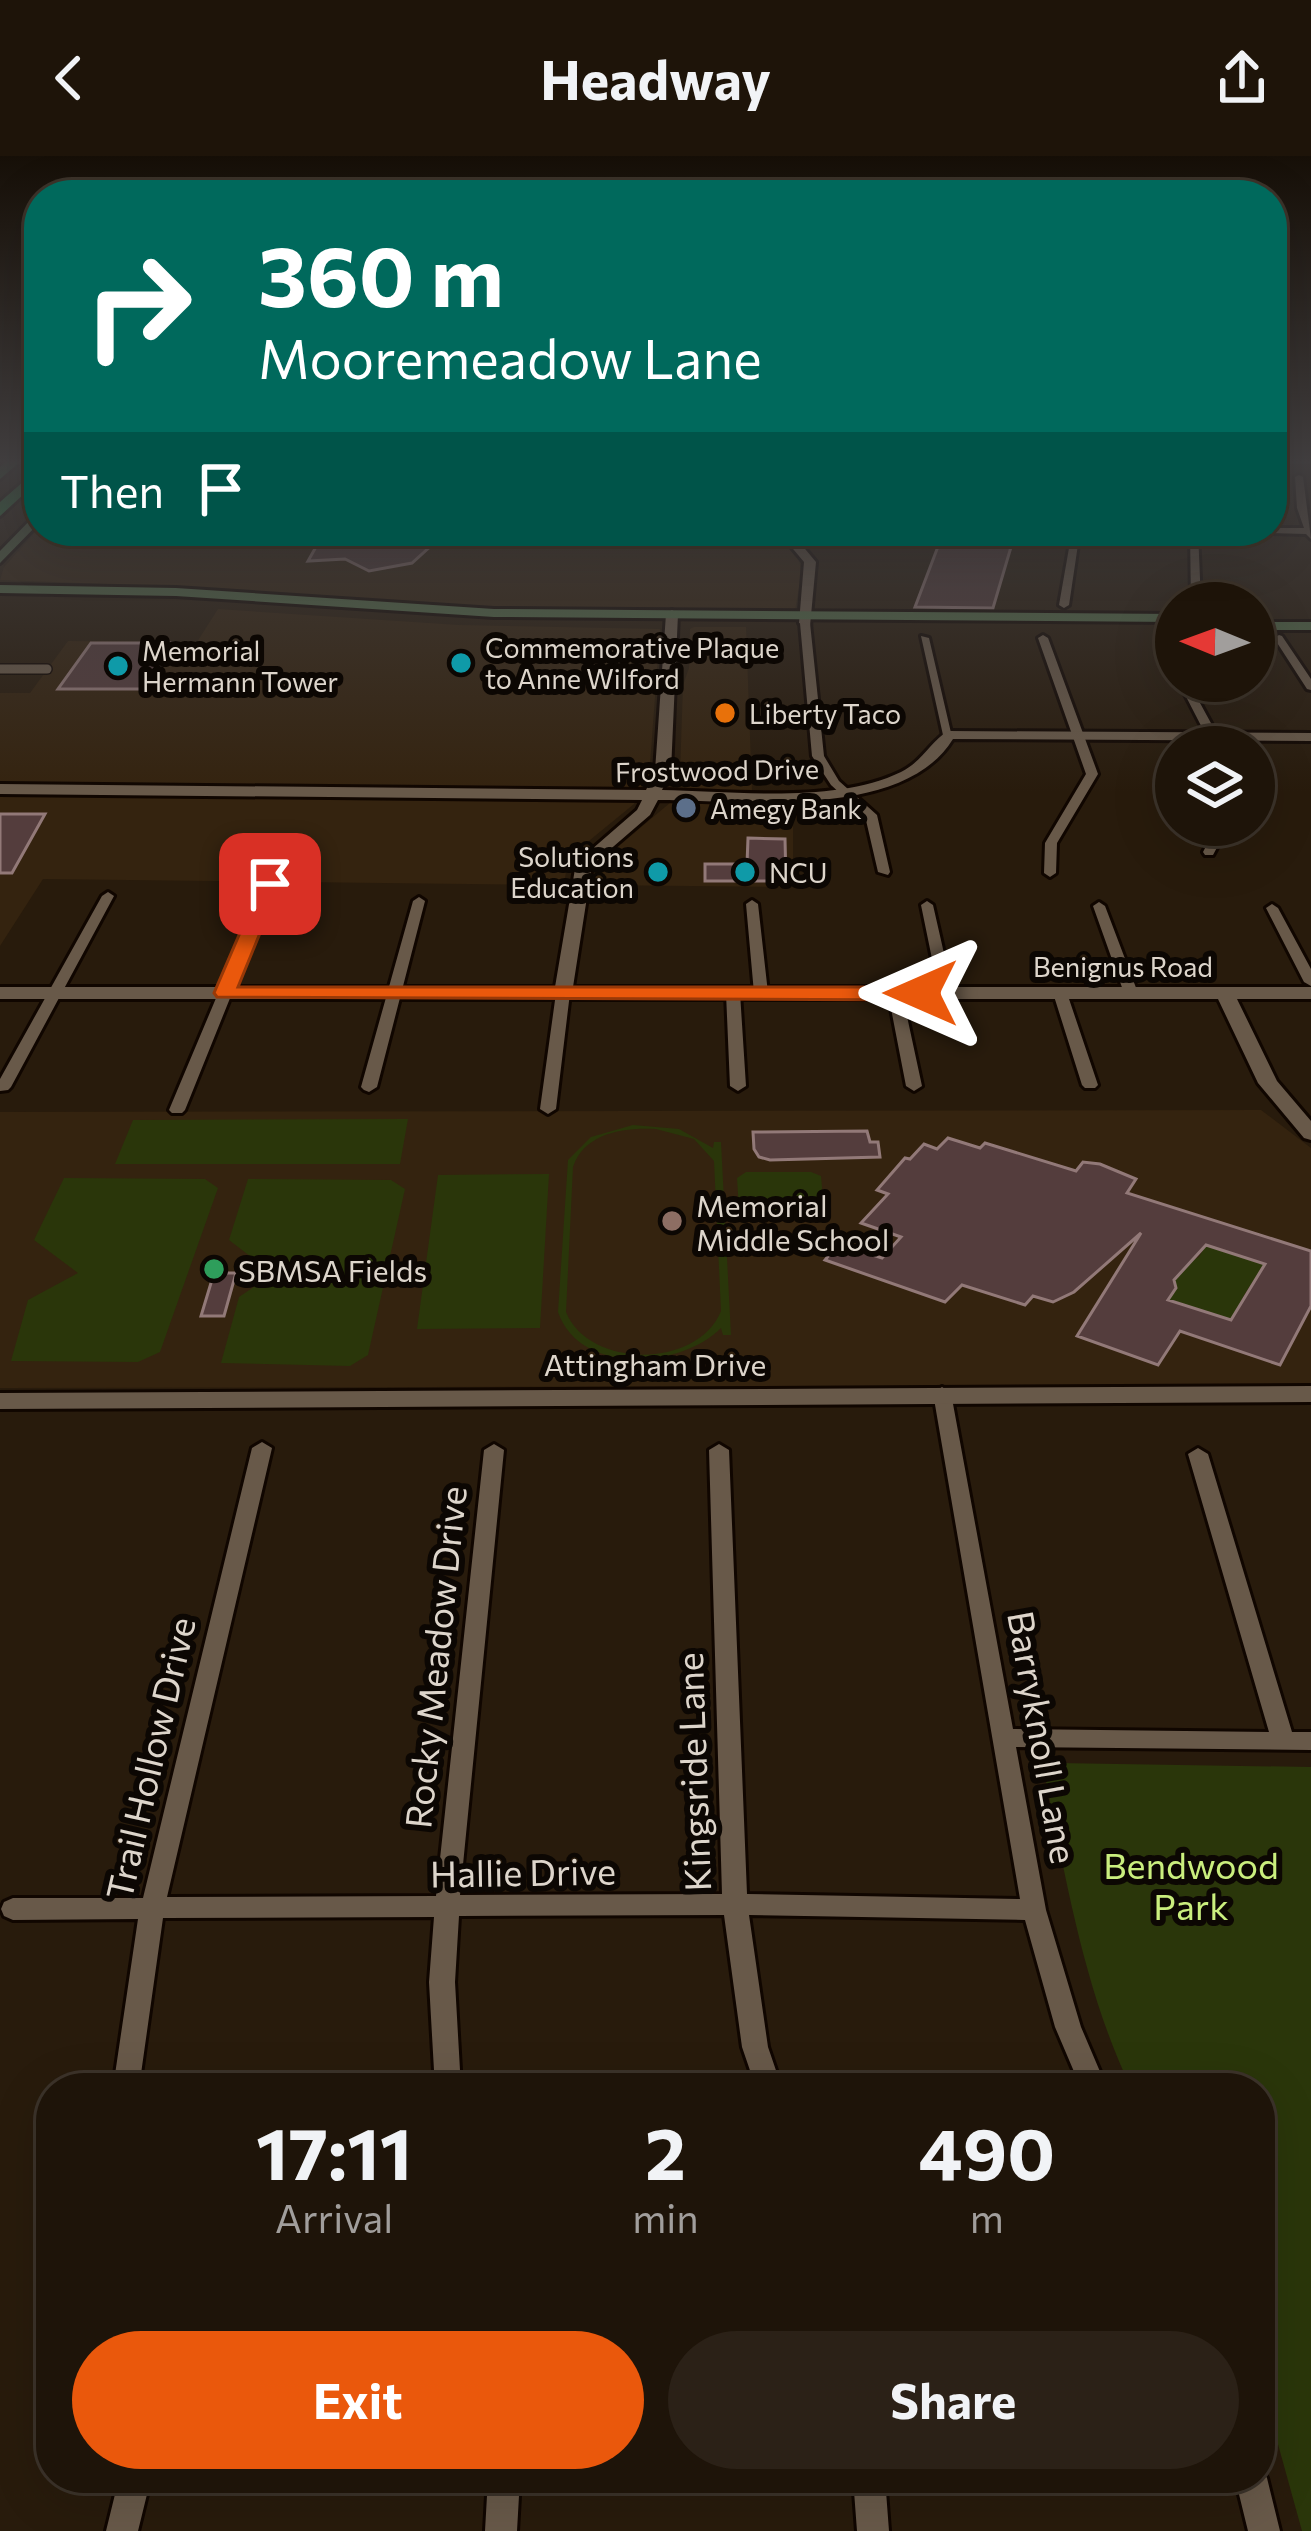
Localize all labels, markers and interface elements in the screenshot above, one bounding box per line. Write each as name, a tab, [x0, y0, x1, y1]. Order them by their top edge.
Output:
icon: back	[36, 45, 102, 111]
text: Headway	[540, 45, 771, 111]
icon: share	[1209, 45, 1275, 111]
text: 360 m	[258, 222, 504, 324]
icon: right	[60, 228, 216, 384]
text: Mooremeadow Lane	[258, 324, 762, 390]
icon: arrive	[188, 456, 254, 522]
text: Then	[60, 462, 164, 517]
north arrow	[1155, 582, 1275, 702]
map controls	[1155, 582, 1275, 846]
place label: Commemorative Plaque to Anne Wilford	[485, 631, 779, 695]
place label: Memorial Hermann Tower	[142, 634, 338, 698]
marker: Commemorative Plaque to Anne Wilford	[448, 650, 474, 676]
marker: Memorial Hermann Tower	[105, 653, 131, 679]
place label: Liberty Taco	[749, 697, 901, 730]
marker: Liberty Taco	[712, 700, 738, 726]
button: layers	[1155, 726, 1275, 846]
street label: Frostwood Drive	[615, 752, 819, 788]
place label: Amegy Bank	[710, 792, 862, 825]
marker: Amegy Bank	[673, 795, 699, 821]
pin	[219, 833, 321, 935]
place label: Solutions Education	[510, 840, 634, 904]
icon: arrive	[237, 851, 303, 917]
place label: NCU	[769, 856, 828, 889]
marker: Solutions Education	[645, 859, 671, 885]
marker: NCU	[732, 859, 758, 885]
position arrow	[858, 930, 984, 1056]
street label: Benignus Road	[1033, 950, 1213, 983]
place label: Memorial Middle School	[696, 1186, 889, 1257]
marker: Memorial Middle School	[659, 1208, 685, 1234]
place label: SBMSA Fields	[238, 1251, 427, 1288]
marker: SBMSA Fields	[201, 1256, 227, 1282]
street label: Attingham Drive	[544, 1345, 766, 1382]
street label: Rocky Meadow Drive	[394, 1484, 474, 1830]
street label: Barryknoll Lane	[1000, 1607, 1088, 1867]
street label: Trail Hollow Drive	[95, 1612, 203, 1904]
street label: Kingsride Lane	[666, 1652, 718, 1892]
park label: Bendwood Park	[1103, 1842, 1279, 1927]
street label: Hallie Drive	[430, 1847, 616, 1895]
text: 17:11	[256, 2107, 412, 2195]
text: 2	[645, 2107, 686, 2195]
text: 490	[919, 2107, 1055, 2195]
text: Arrival	[275, 2193, 393, 2241]
text: min	[632, 2193, 699, 2241]
text: m	[970, 2193, 1004, 2241]
button: Exit	[72, 2331, 644, 2469]
button: Share	[668, 2331, 1239, 2469]

